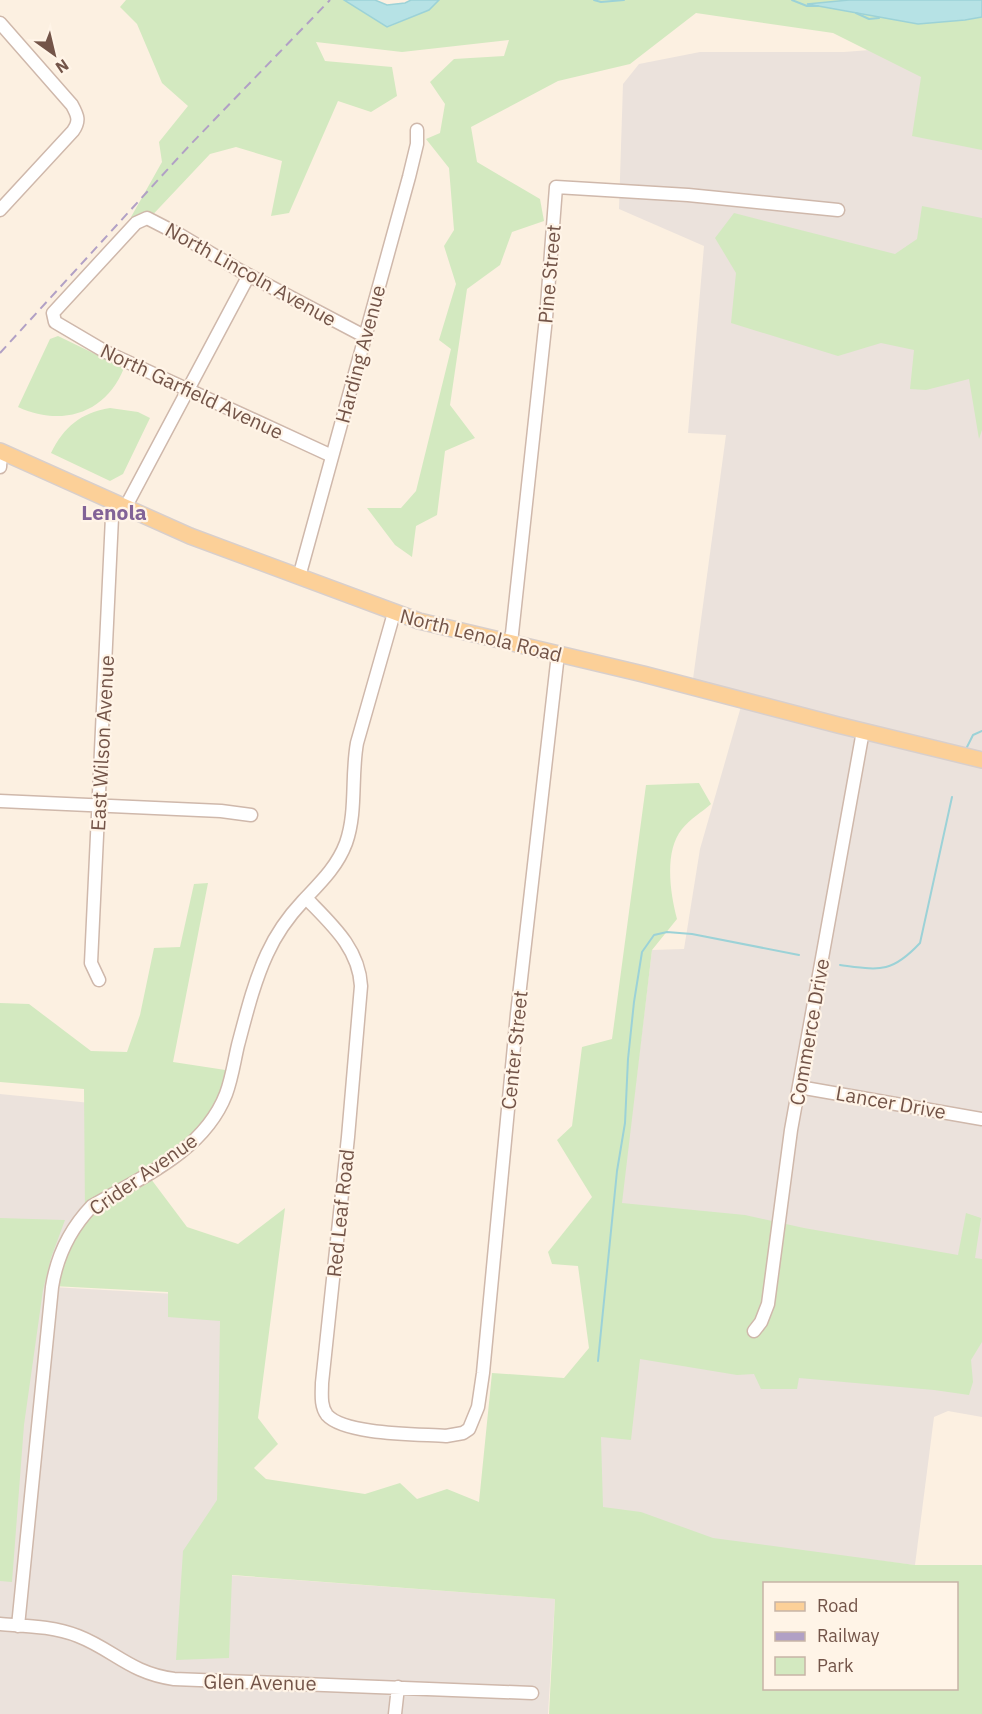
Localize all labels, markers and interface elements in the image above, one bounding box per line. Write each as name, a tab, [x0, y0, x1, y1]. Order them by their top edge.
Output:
north arrow	[24, 24, 84, 84]
text: N	[52, 55, 73, 78]
street label: North Lincoln Avenue	[161, 216, 341, 332]
street label: Pine Street	[531, 223, 567, 325]
street label: Harding Avenue	[329, 282, 391, 426]
street label: North Garfield Avenue	[96, 337, 288, 445]
district label: Lenola	[81, 498, 147, 526]
street label: North Lenola Road	[397, 602, 565, 668]
street label: East Wilson Avenue	[84, 655, 120, 831]
street label: Commerce Drive	[783, 956, 835, 1108]
street label: Center Street	[494, 989, 534, 1111]
street label: Lancer Drive	[834, 1079, 948, 1125]
street label: Crider Avenue	[84, 1127, 202, 1221]
street label: Red Leaf Road	[320, 1148, 360, 1278]
legend	[763, 1582, 958, 1690]
text: Road	[817, 1594, 858, 1617]
text: Railway	[817, 1624, 879, 1647]
text: Park	[817, 1654, 854, 1677]
street label: Glen Avenue	[203, 1668, 317, 1696]

